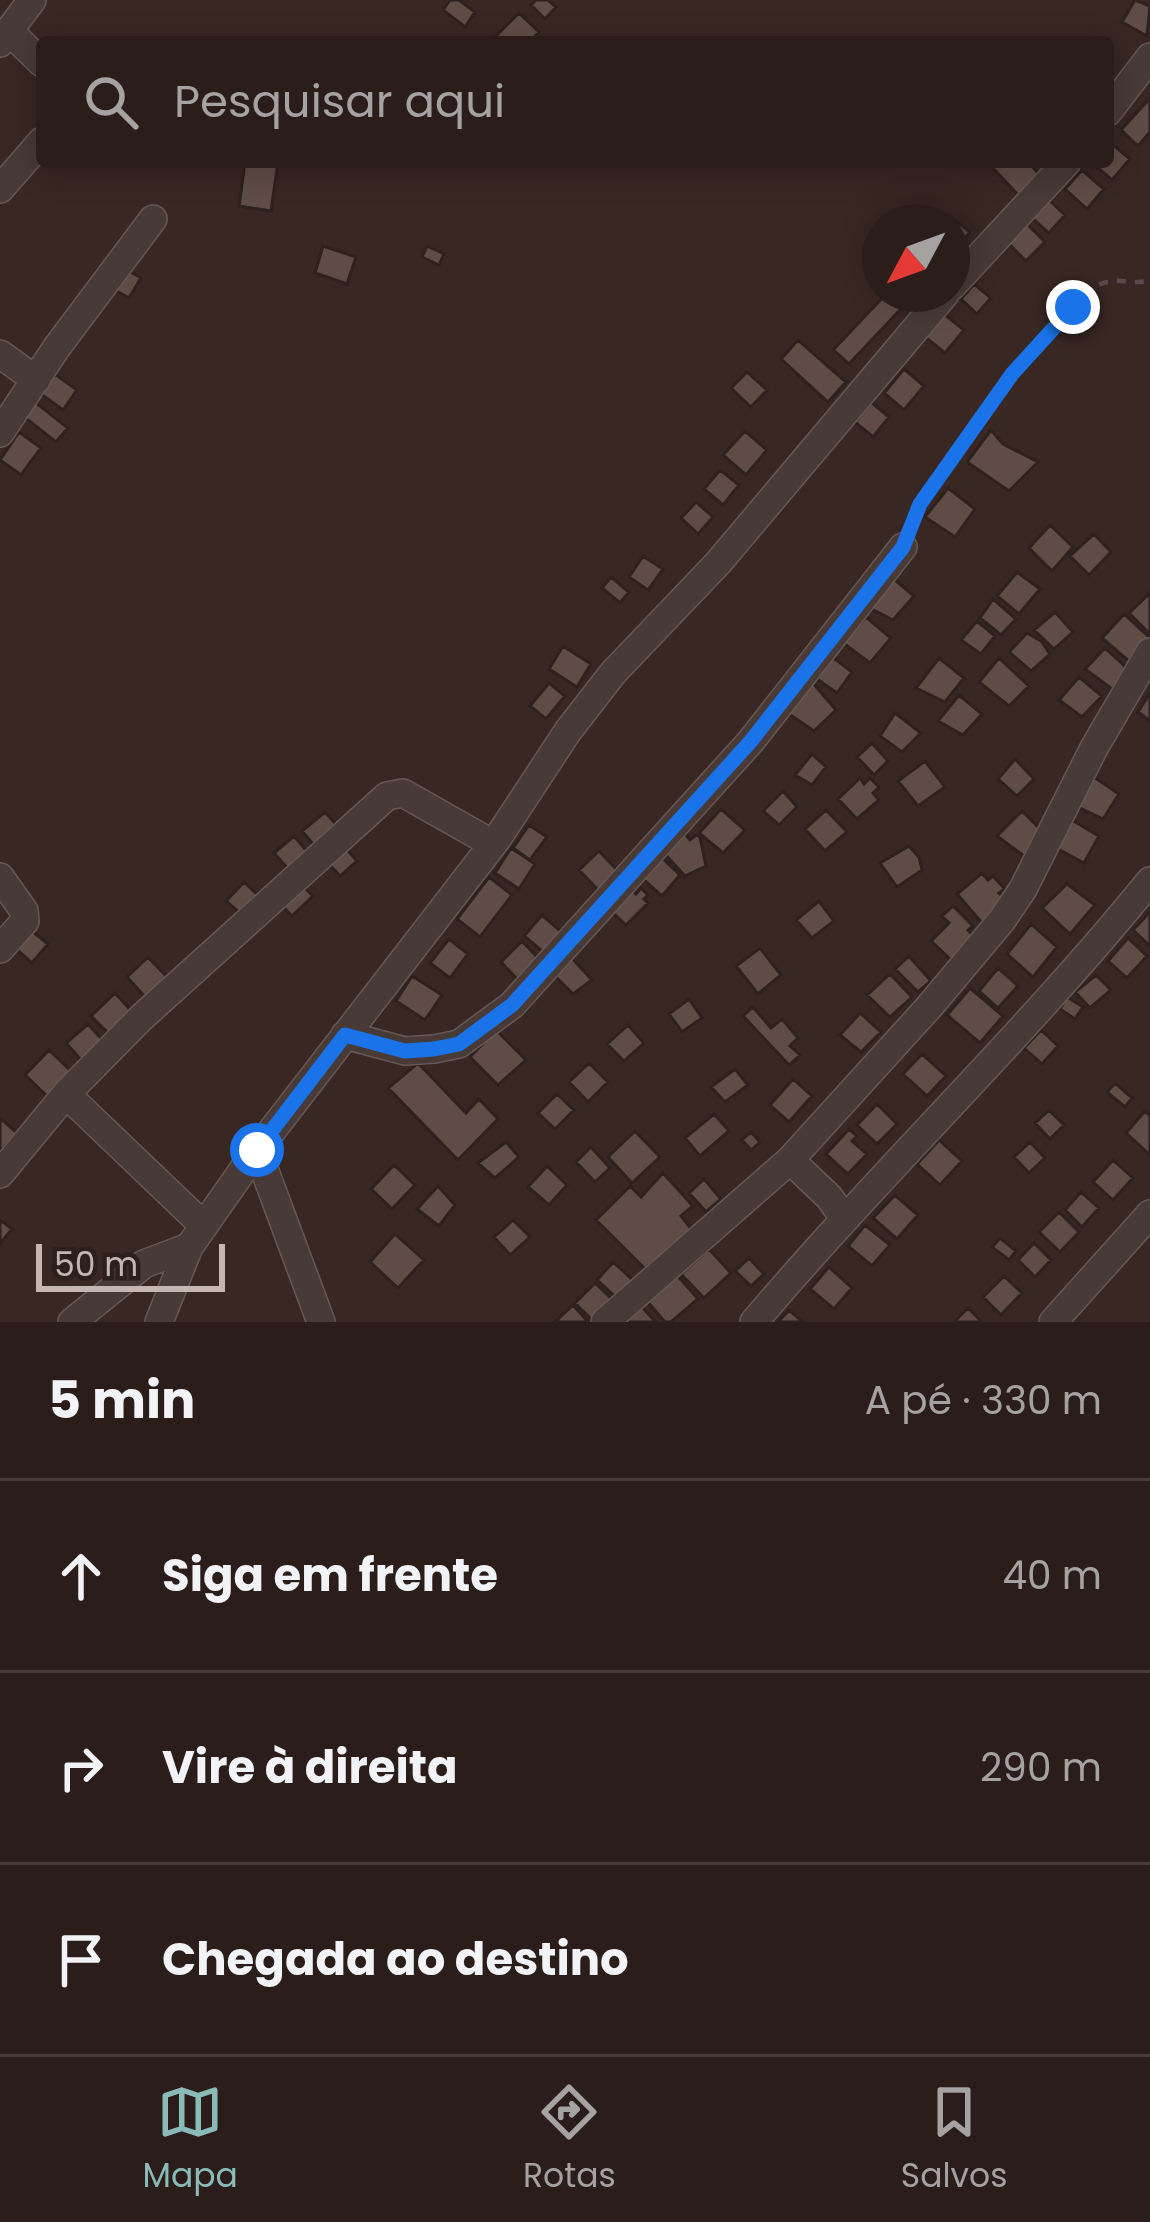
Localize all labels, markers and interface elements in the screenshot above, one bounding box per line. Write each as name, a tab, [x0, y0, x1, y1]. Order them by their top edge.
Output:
search box	[36, 36, 1114, 168]
icon: search	[78, 69, 144, 135]
text: Pesquisar aqui	[174, 70, 505, 133]
north arrow	[862, 204, 970, 312]
route end	[1046, 280, 1100, 334]
route start	[230, 1123, 284, 1177]
scale bar	[36, 1238, 225, 1291]
text: 50 m	[54, 1241, 138, 1288]
text: 5 min	[48, 1364, 195, 1436]
text: A pé · 330 m	[865, 1373, 1102, 1428]
icon: ahead	[48, 1543, 114, 1609]
text: Siga em frente	[162, 1544, 498, 1607]
text: 40 m	[1002, 1548, 1102, 1603]
icon: right	[48, 1735, 114, 1801]
text: Vire à direita	[162, 1736, 458, 1799]
text: 290 m	[980, 1740, 1102, 1795]
icon: arrive	[48, 1927, 114, 1993]
text: Chegada ao destino	[162, 1928, 629, 1991]
tab: Mapa	[143, 2079, 238, 2201]
tab: Rotas	[523, 2079, 616, 2201]
tab: Salvos	[901, 2079, 1007, 2201]

